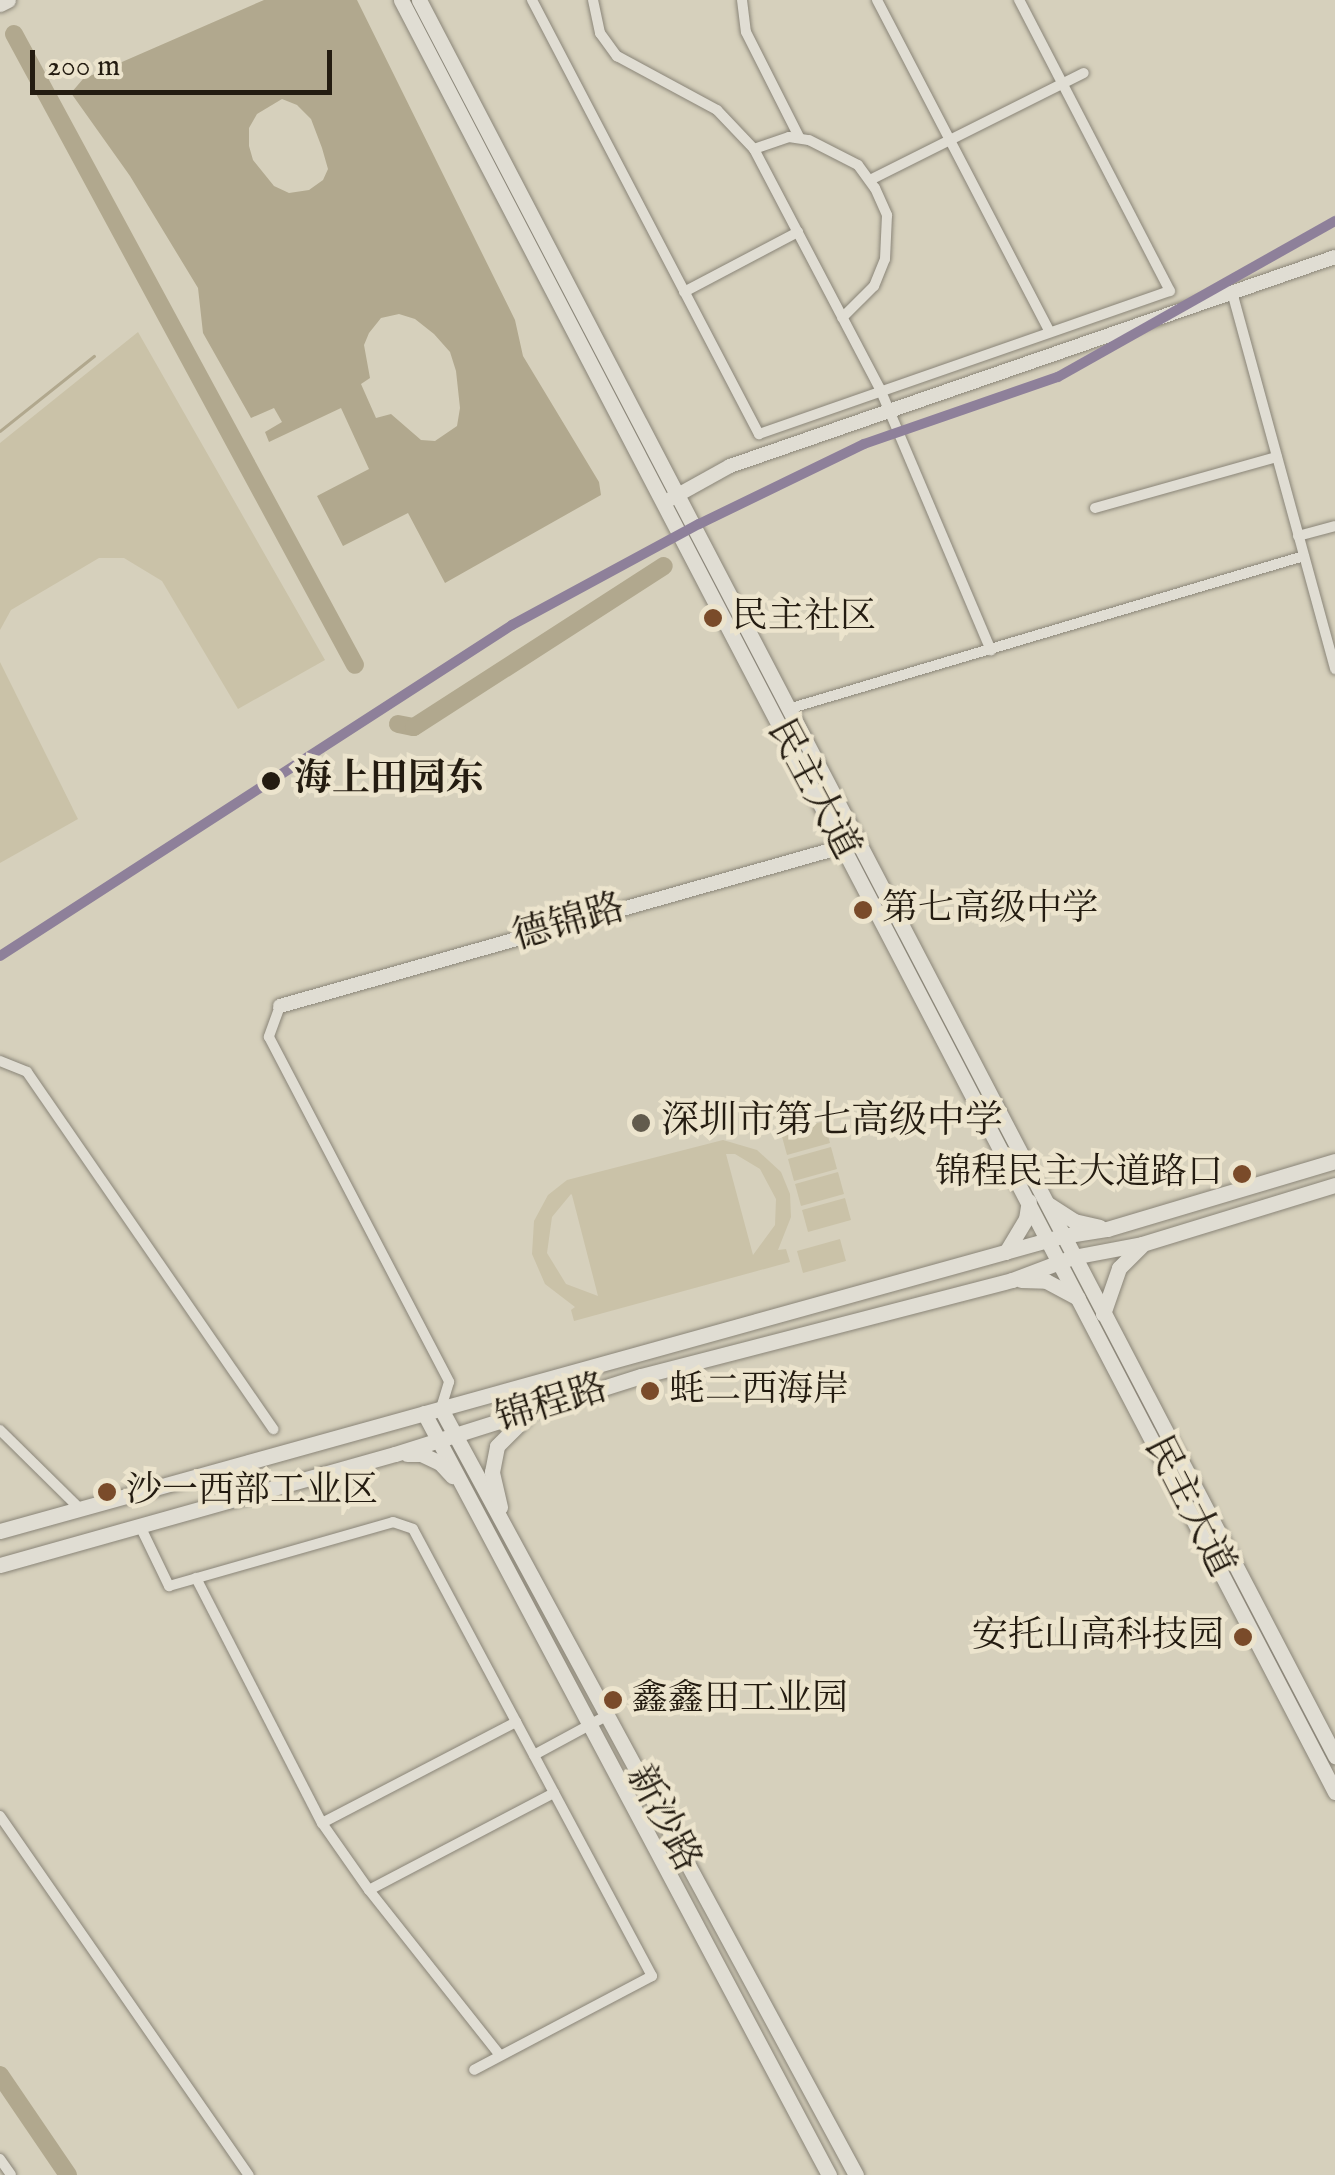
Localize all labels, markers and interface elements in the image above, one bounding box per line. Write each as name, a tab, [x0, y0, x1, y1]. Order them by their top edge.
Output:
scale bar	[35, 30, 338, 92]
text: 200 m	[47, 48, 120, 86]
place label: 民主社区	[732, 596, 876, 640]
marker: 民主社区	[703, 608, 723, 628]
street label: 民主大道	[756, 712, 868, 868]
place label: 海上田园东	[294, 758, 484, 804]
marker: 海上田园东	[258, 768, 284, 794]
street label: 德锦路	[508, 886, 630, 962]
place label: 第七高级中学	[882, 888, 1098, 932]
marker: 第七高级中学	[853, 900, 873, 920]
place label: 深圳市第七高级中学	[661, 1100, 1003, 1146]
marker: 深圳市第七高级中学	[630, 1112, 652, 1134]
place label: 锦程民主大道路口	[935, 1152, 1223, 1196]
marker: 锦程民主大道路口	[1232, 1164, 1252, 1184]
street label: 锦程路	[491, 1367, 613, 1443]
place label: 蚝二西海岸	[669, 1369, 849, 1413]
marker: 蚝二西海岸	[640, 1381, 660, 1401]
street label: 民主大道	[1133, 1429, 1243, 1585]
place label: 沙一西部工业区	[126, 1470, 378, 1514]
marker: 沙一西部工业区	[97, 1482, 117, 1502]
place label: 安托山高科技园	[972, 1615, 1224, 1659]
marker: 安托山高科技园	[1233, 1627, 1253, 1647]
place label: 鑫鑫田工业园	[632, 1678, 848, 1722]
marker: 鑫鑫田工业园	[603, 1690, 623, 1710]
street label: 新沙路	[615, 1758, 709, 1880]

